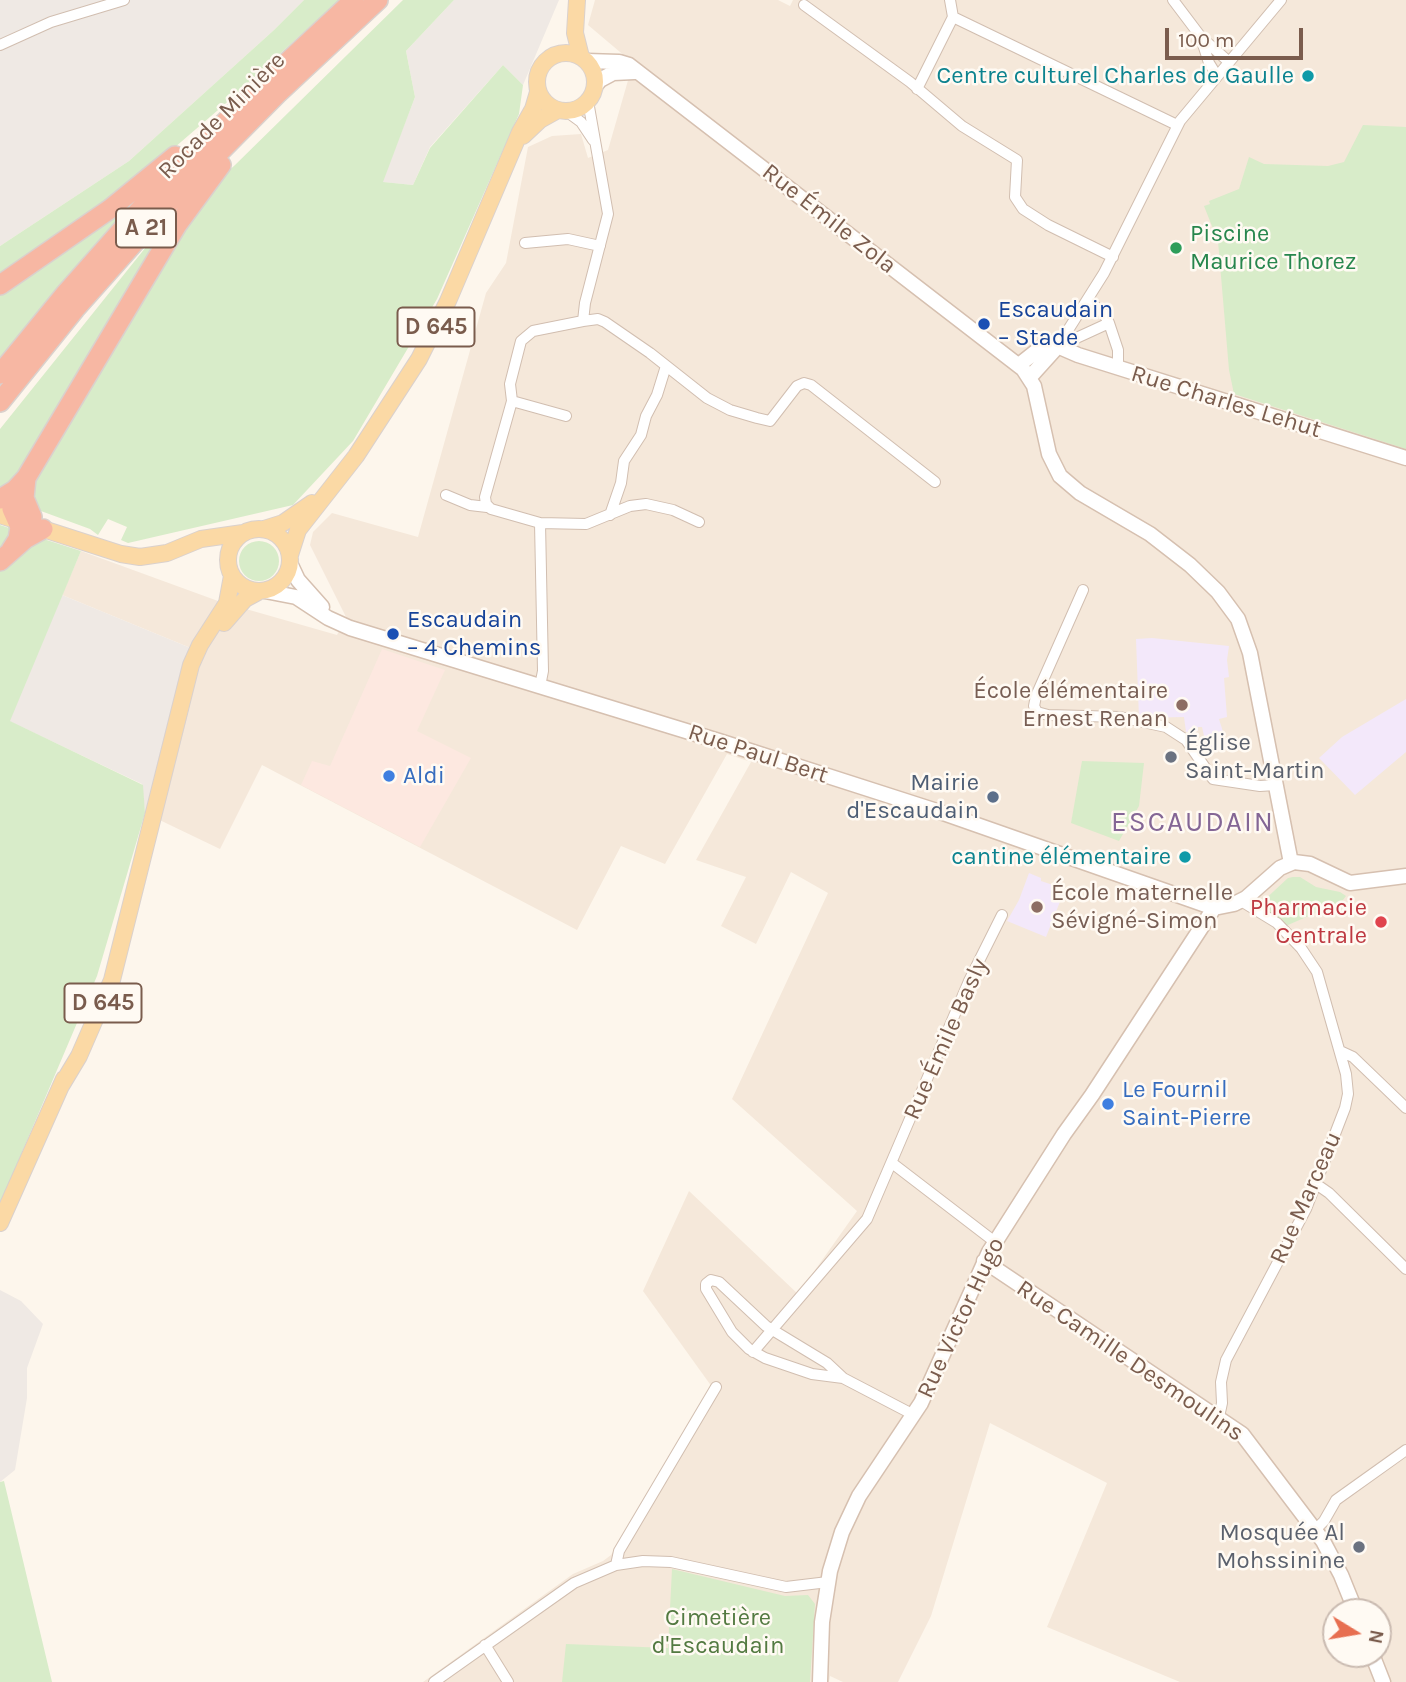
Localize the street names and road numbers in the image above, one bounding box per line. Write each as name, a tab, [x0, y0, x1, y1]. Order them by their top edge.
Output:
street label: Rocade Minière	[152, 46, 292, 186]
street label: Rue Émile Zola	[756, 158, 902, 280]
road number: A 21	[116, 208, 176, 247]
road number: D 645	[398, 308, 474, 346]
street label: Rue Charles Lehut	[1127, 359, 1325, 445]
street label: Rue Paul Bert	[684, 718, 832, 790]
street label: Rue Émile Basly	[898, 954, 994, 1124]
road number: D 645	[64, 984, 142, 1022]
street label: Rue Marceau	[1264, 1127, 1348, 1269]
street label: Rue Victor Hugo	[911, 1233, 1011, 1403]
street label: Rue Camille Desmoulins	[1011, 1274, 1249, 1448]

